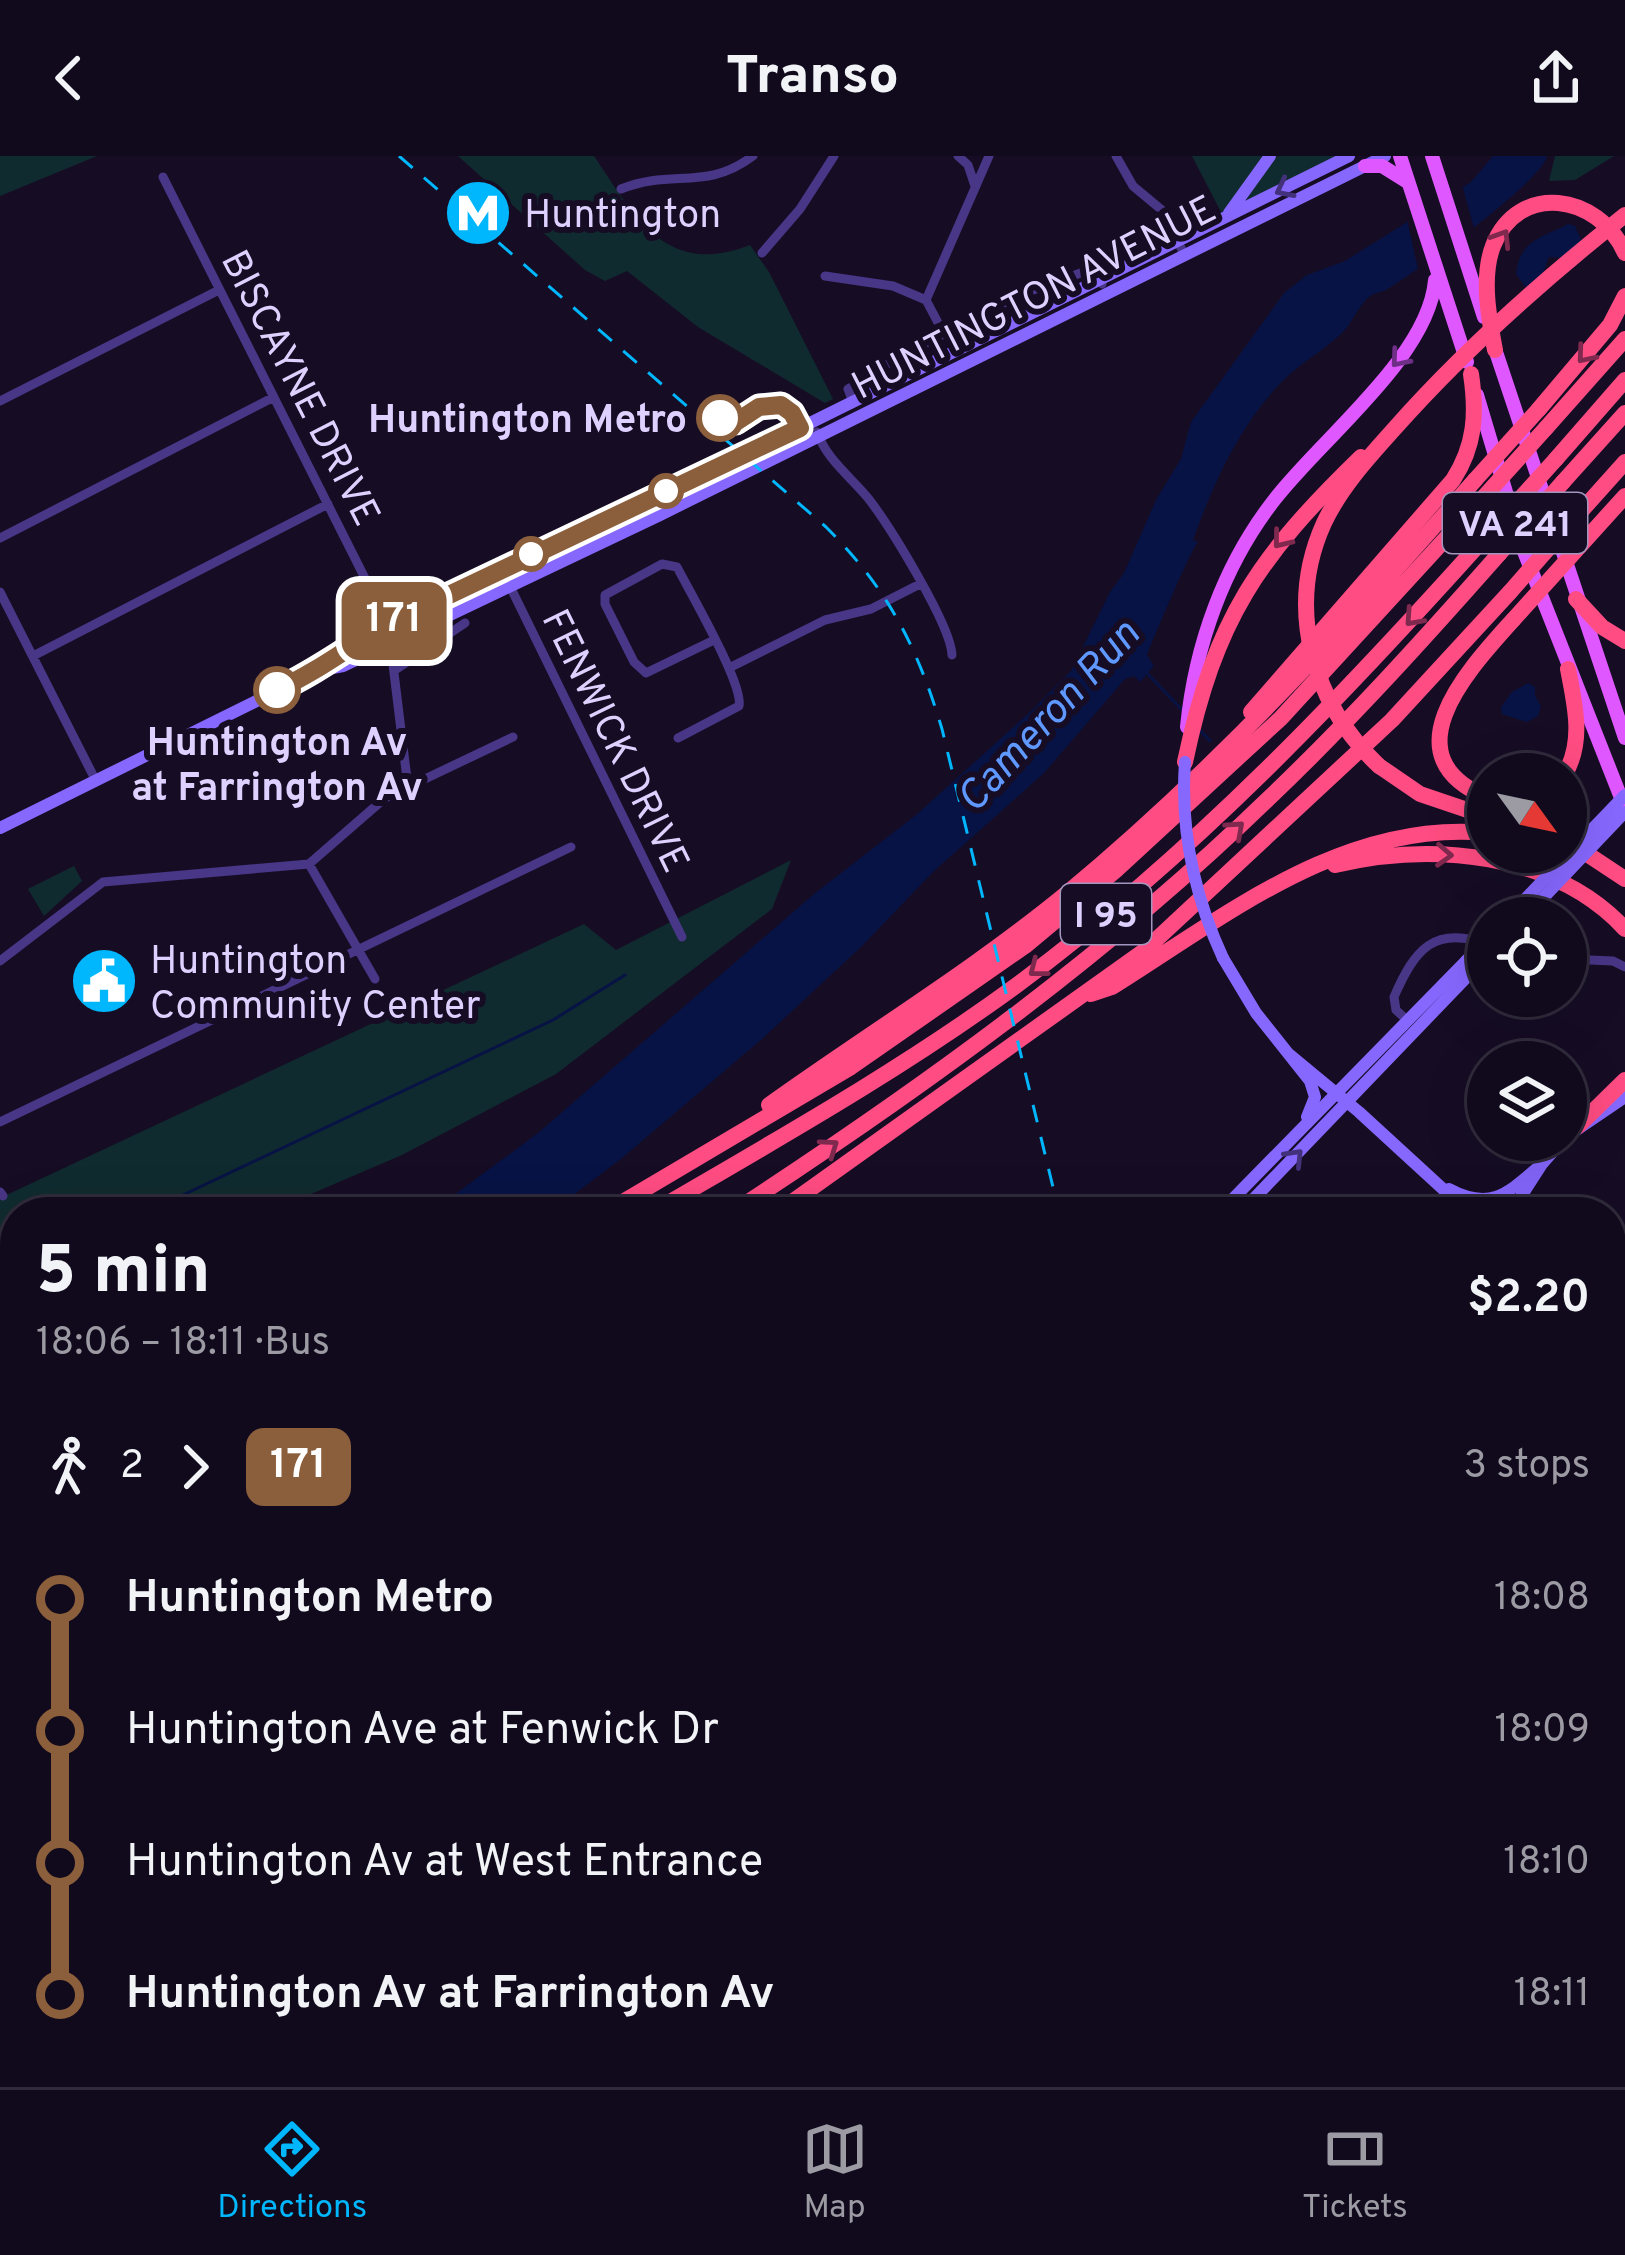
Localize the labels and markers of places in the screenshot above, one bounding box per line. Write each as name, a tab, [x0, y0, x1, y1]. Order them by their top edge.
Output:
metro station icon: Huntington	[443, 178, 513, 248]
place label: Huntington	[524, 193, 721, 242]
marker: Huntington Metro	[698, 396, 742, 440]
place label: Huntington Metro	[368, 398, 687, 447]
unlabelled marker	[650, 475, 682, 507]
unlabelled marker	[515, 538, 547, 570]
marker: Huntington Av at Farrington Av	[255, 668, 299, 712]
place label: Huntington Av at Farrington Av	[131, 721, 423, 815]
place label: Huntington Community Center	[150, 939, 481, 1033]
public building icon: Huntington Community Center	[69, 946, 139, 1016]

